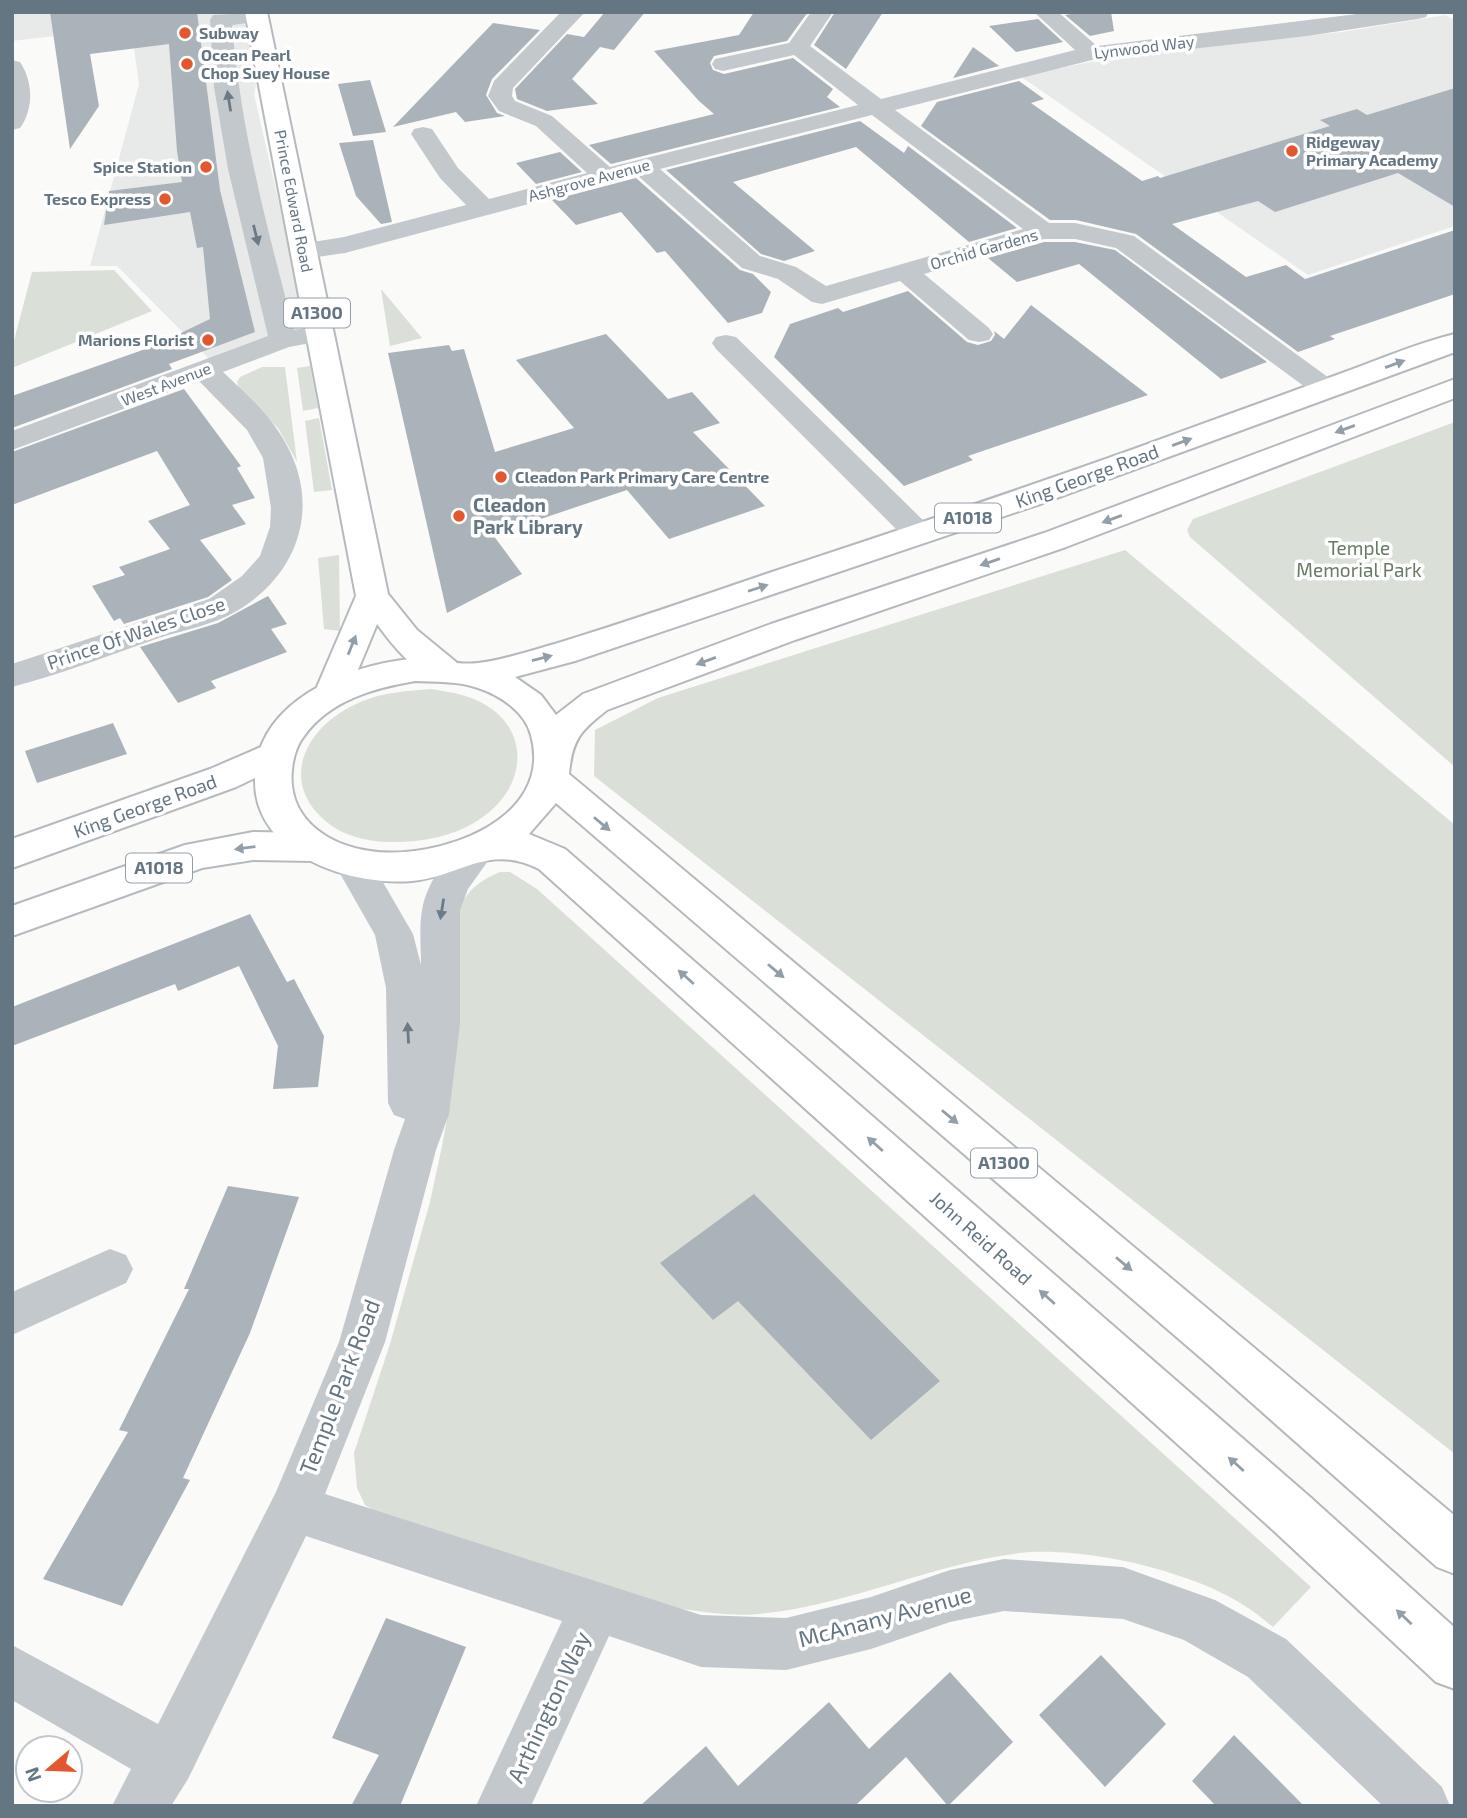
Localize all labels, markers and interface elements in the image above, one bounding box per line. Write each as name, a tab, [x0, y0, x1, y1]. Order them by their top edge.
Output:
place label: Subway	[199, 23, 259, 43]
marker: Subway	[177, 25, 193, 41]
street label: Lynwood Way	[1093, 31, 1196, 62]
place label: Ocean Pearl Chop Suey House	[201, 45, 330, 83]
marker: Ocean Pearl Chop Suey House	[179, 56, 195, 72]
one-way arrow	[223, 90, 234, 112]
street label: Prince Edward Road	[271, 128, 318, 274]
place label: Ridgeway Primary Academy	[1306, 132, 1438, 170]
marker: Ridgeway Primary Academy	[1284, 143, 1300, 159]
street label: Ashgrove Avenue	[526, 154, 652, 205]
place label: Spice Station	[93, 157, 192, 176]
marker: Spice Station	[198, 159, 214, 175]
place label: Tesco Express	[44, 189, 151, 208]
marker: Tesco Express	[157, 191, 173, 207]
one-way arrow	[251, 224, 262, 246]
street label: Orchid Gardens	[928, 224, 1040, 273]
road number: A1300	[284, 298, 350, 328]
place label: Marions Florist	[78, 330, 194, 349]
marker: Marions Florist	[200, 332, 216, 348]
street label: West Avenue	[118, 358, 213, 409]
one-way arrow	[1385, 358, 1406, 369]
one-way arrow	[1334, 424, 1355, 435]
one-way arrow	[1171, 436, 1192, 447]
street label: King George Road	[1012, 439, 1162, 512]
place label: Cleadon Park Primary Care Centre	[515, 467, 769, 487]
marker: Cleadon Park Primary Care Centre	[493, 469, 509, 485]
place label: Cleadon Park Library	[473, 493, 583, 539]
road number: A1018	[935, 504, 1001, 532]
marker: Cleadon Park Library	[451, 508, 467, 524]
one-way arrow	[1101, 513, 1122, 524]
park label: Temple Memorial Park	[1296, 536, 1422, 581]
one-way arrow	[980, 557, 1001, 568]
one-way arrow	[748, 582, 769, 593]
street label: Prince Of Wales Close	[44, 591, 228, 674]
one-way arrow	[346, 634, 357, 655]
one-way arrow	[531, 652, 553, 663]
one-way arrow	[695, 656, 716, 667]
street label: King George Road	[70, 769, 220, 842]
one-way arrow	[593, 816, 610, 831]
one-way arrow	[234, 842, 256, 853]
road number: A1018	[126, 854, 192, 882]
one-way arrow	[436, 898, 447, 920]
one-way arrow	[767, 963, 784, 978]
one-way arrow	[678, 970, 695, 985]
one-way arrow	[403, 1022, 414, 1044]
one-way arrow	[940, 1110, 958, 1125]
one-way arrow	[866, 1136, 884, 1152]
road number: A1300	[971, 1148, 1037, 1178]
street label: John Reid Road	[926, 1186, 1037, 1289]
one-way arrow	[1115, 1256, 1132, 1271]
one-way arrow	[1038, 1289, 1056, 1305]
street label: Temple Park Road	[293, 1295, 385, 1478]
one-way arrow	[1227, 1456, 1245, 1472]
street label: McAnany Avenue	[795, 1579, 975, 1653]
one-way arrow	[1396, 1609, 1413, 1625]
street label: Arthington Way	[501, 1626, 595, 1787]
north arrow	[14, 1734, 84, 1804]
text: N	[19, 1764, 46, 1785]

